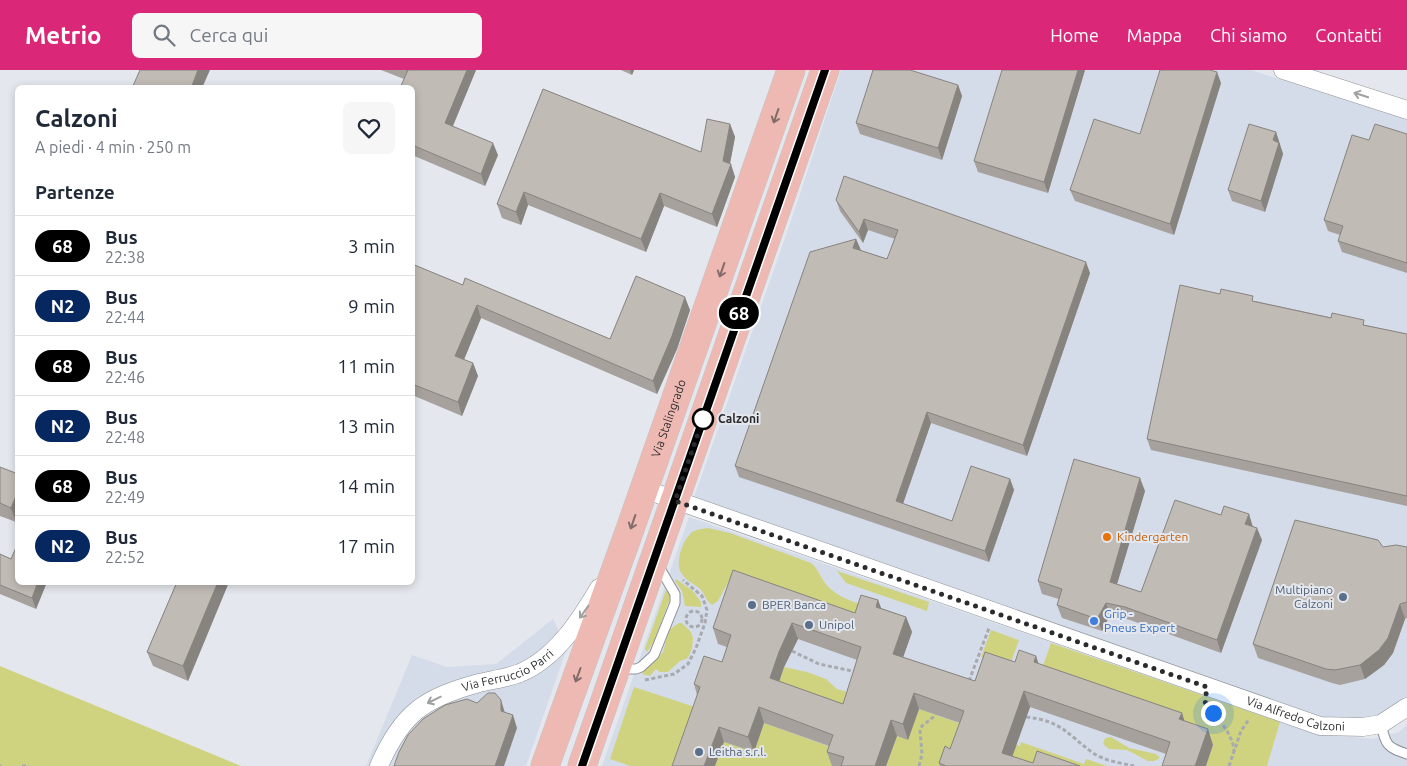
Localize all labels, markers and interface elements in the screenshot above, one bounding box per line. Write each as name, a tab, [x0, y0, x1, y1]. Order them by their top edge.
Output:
search box	[132, 13, 482, 58]
icon: search	[150, 21, 178, 49]
text: Metrio	[25, 22, 102, 49]
text: Cerca qui	[190, 24, 268, 46]
text: Home	[1050, 25, 1099, 45]
text: Mappa	[1127, 25, 1182, 45]
text: Chi siamo	[1210, 25, 1287, 45]
text: Contatti	[1315, 25, 1382, 45]
one-way arrow	[1353, 90, 1369, 100]
button: heart	[343, 102, 395, 154]
text: Calzoni	[35, 105, 118, 132]
one-way arrow	[770, 108, 780, 124]
text: A piedi · 4 min · 250 m	[35, 138, 191, 156]
text: Partenze	[35, 181, 115, 203]
text: Bus	[105, 226, 138, 248]
text: 3 min	[348, 235, 395, 257]
text: 68	[52, 236, 73, 256]
text: 22:38	[105, 248, 145, 266]
one-way arrow	[717, 261, 726, 277]
text: Bus	[105, 286, 138, 308]
text: 9 min	[348, 295, 395, 317]
text: N2	[51, 296, 74, 316]
line badge: 68	[716, 297, 762, 329]
text: 68	[729, 303, 749, 323]
text: 22:44	[105, 308, 145, 326]
text: Bus	[105, 346, 138, 368]
text: 11 min	[337, 355, 395, 377]
text: 68	[52, 356, 73, 376]
text: 22:46	[105, 368, 145, 386]
street label: Via Stalingrado	[649, 378, 688, 459]
text: Bus	[105, 406, 138, 428]
marker: Calzoni	[692, 408, 714, 430]
place label: Calzoni	[718, 412, 759, 425]
text: 13 min	[337, 415, 395, 437]
text: N2	[51, 416, 74, 436]
text: 22:48	[105, 428, 145, 446]
text: Bus	[105, 466, 138, 488]
text: 14 min	[337, 475, 395, 497]
text: 68	[52, 476, 73, 496]
text: 22:49	[105, 488, 145, 506]
one-way arrow	[628, 513, 637, 529]
text: Bus	[105, 526, 138, 548]
place label: Kindergarten	[1117, 530, 1188, 543]
marker: Kindergarten	[1101, 531, 1113, 543]
text: 17 min	[337, 535, 395, 557]
text: N2	[51, 536, 74, 556]
text: 22:52	[105, 548, 145, 566]
place label: Multipiano Calzoni	[1275, 583, 1333, 610]
marker: Multipiano Calzoni	[1337, 591, 1349, 603]
place label: BPER Banca	[762, 598, 826, 611]
marker: BPER Banca	[746, 599, 758, 611]
one-way arrow	[579, 605, 589, 619]
place label: Grip - Pneus Expert	[1104, 607, 1176, 634]
marker: Grip - Pneus Expert	[1088, 615, 1100, 627]
place label: Unipol	[819, 618, 854, 631]
marker: Unipol	[803, 619, 815, 631]
street label: Via Ferruccio Parri	[460, 647, 556, 694]
one-way arrow	[573, 666, 582, 682]
street label: Via Alfredo Calzoni	[1245, 694, 1345, 733]
one-way arrow	[427, 696, 442, 705]
your location	[1201, 701, 1226, 726]
place label: Leitha s.r.l.	[709, 745, 766, 758]
marker: Leitha s.r.l.	[693, 746, 705, 758]

